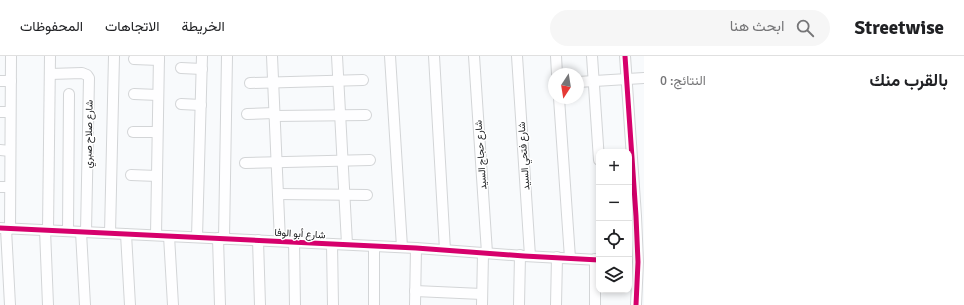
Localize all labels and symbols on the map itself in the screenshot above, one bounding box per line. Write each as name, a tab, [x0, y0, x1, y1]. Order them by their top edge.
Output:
north arrow	[548, 68, 584, 104]
street label: شارع صلاح صبري	[82, 100, 98, 168]
street label: شارع حجاج السيد	[473, 120, 489, 190]
street label: شارع فتحي السيد	[516, 121, 534, 191]
street label: شارع أبو الوفا	[274, 227, 326, 241]

